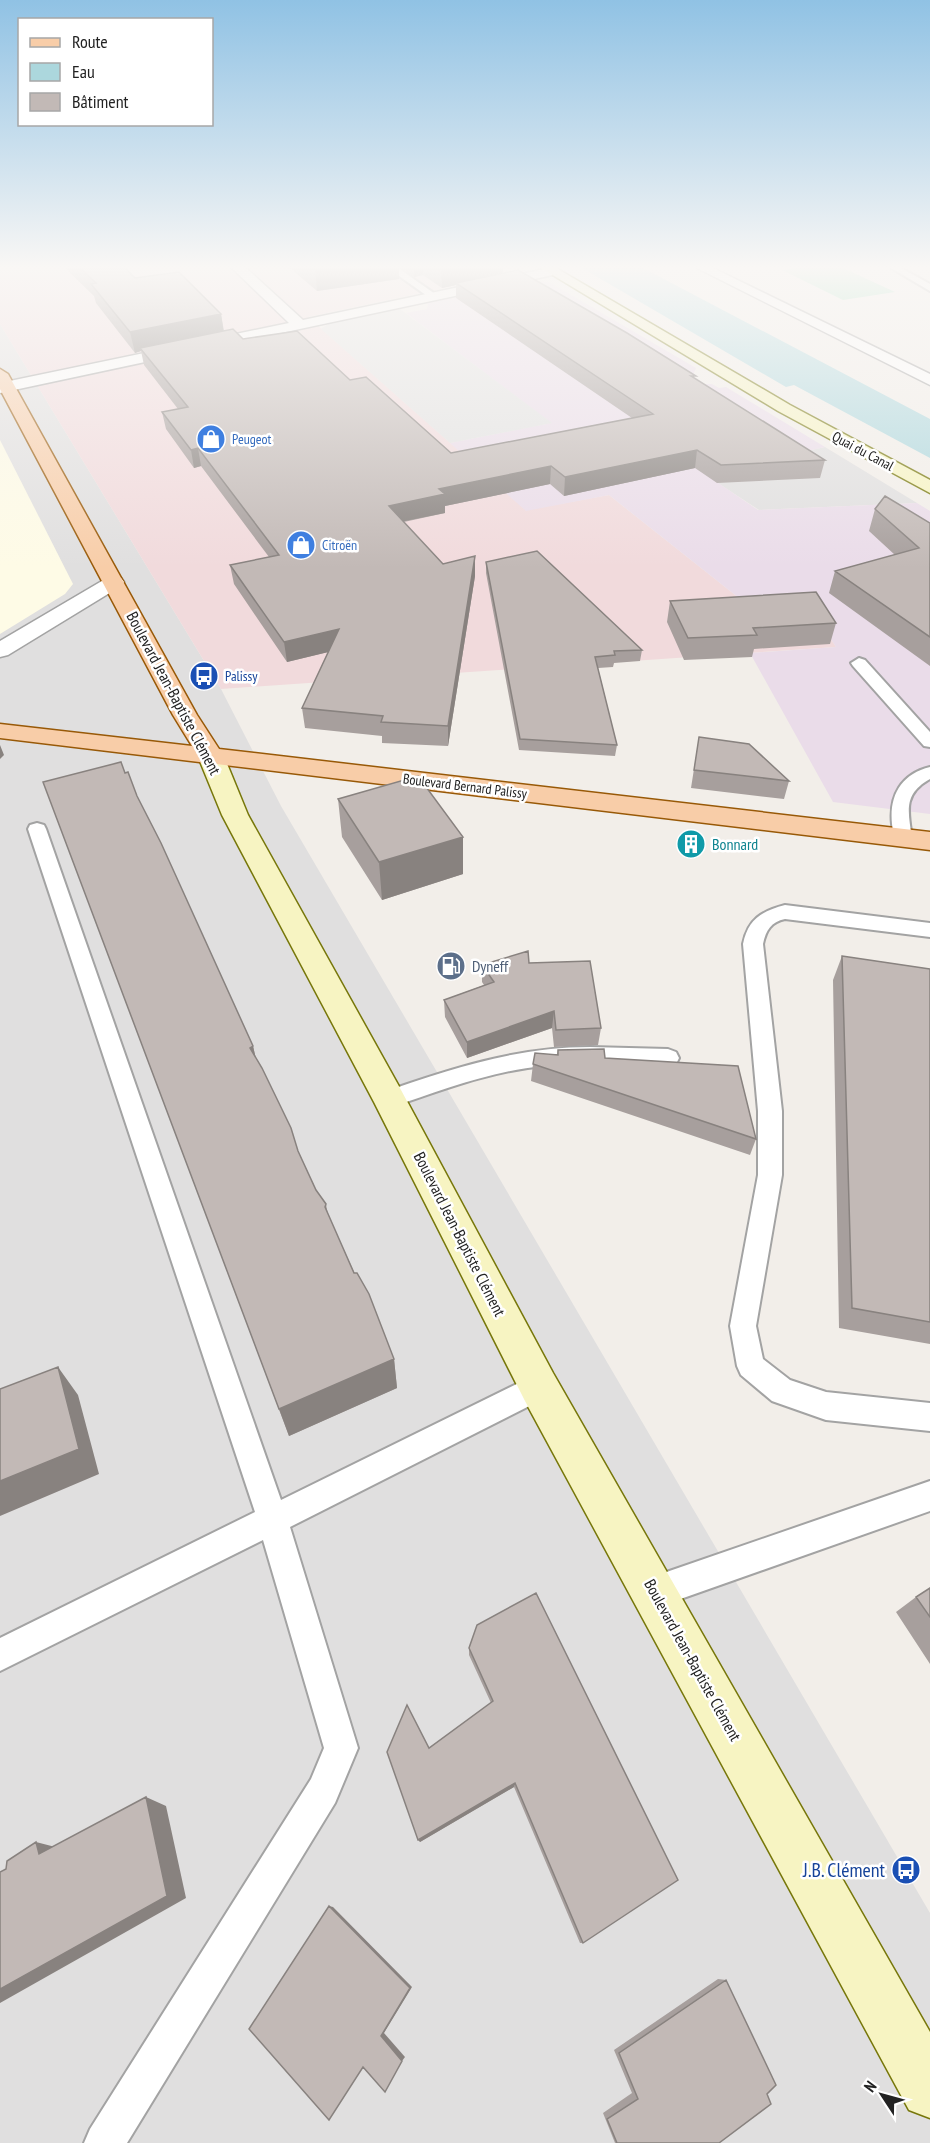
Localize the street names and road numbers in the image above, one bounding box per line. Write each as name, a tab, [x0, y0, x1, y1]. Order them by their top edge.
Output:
street label: Quai du Canal	[829, 427, 898, 475]
street label: Boulevard Jean-Baptiste Clément	[122, 608, 226, 779]
street label: Boulevard Bernard Palissy	[402, 769, 529, 803]
street label: Boulevard Jean-Baptiste Clément	[410, 1148, 510, 1320]
street label: Boulevard Jean-Baptiste Clément	[640, 1576, 746, 1745]

